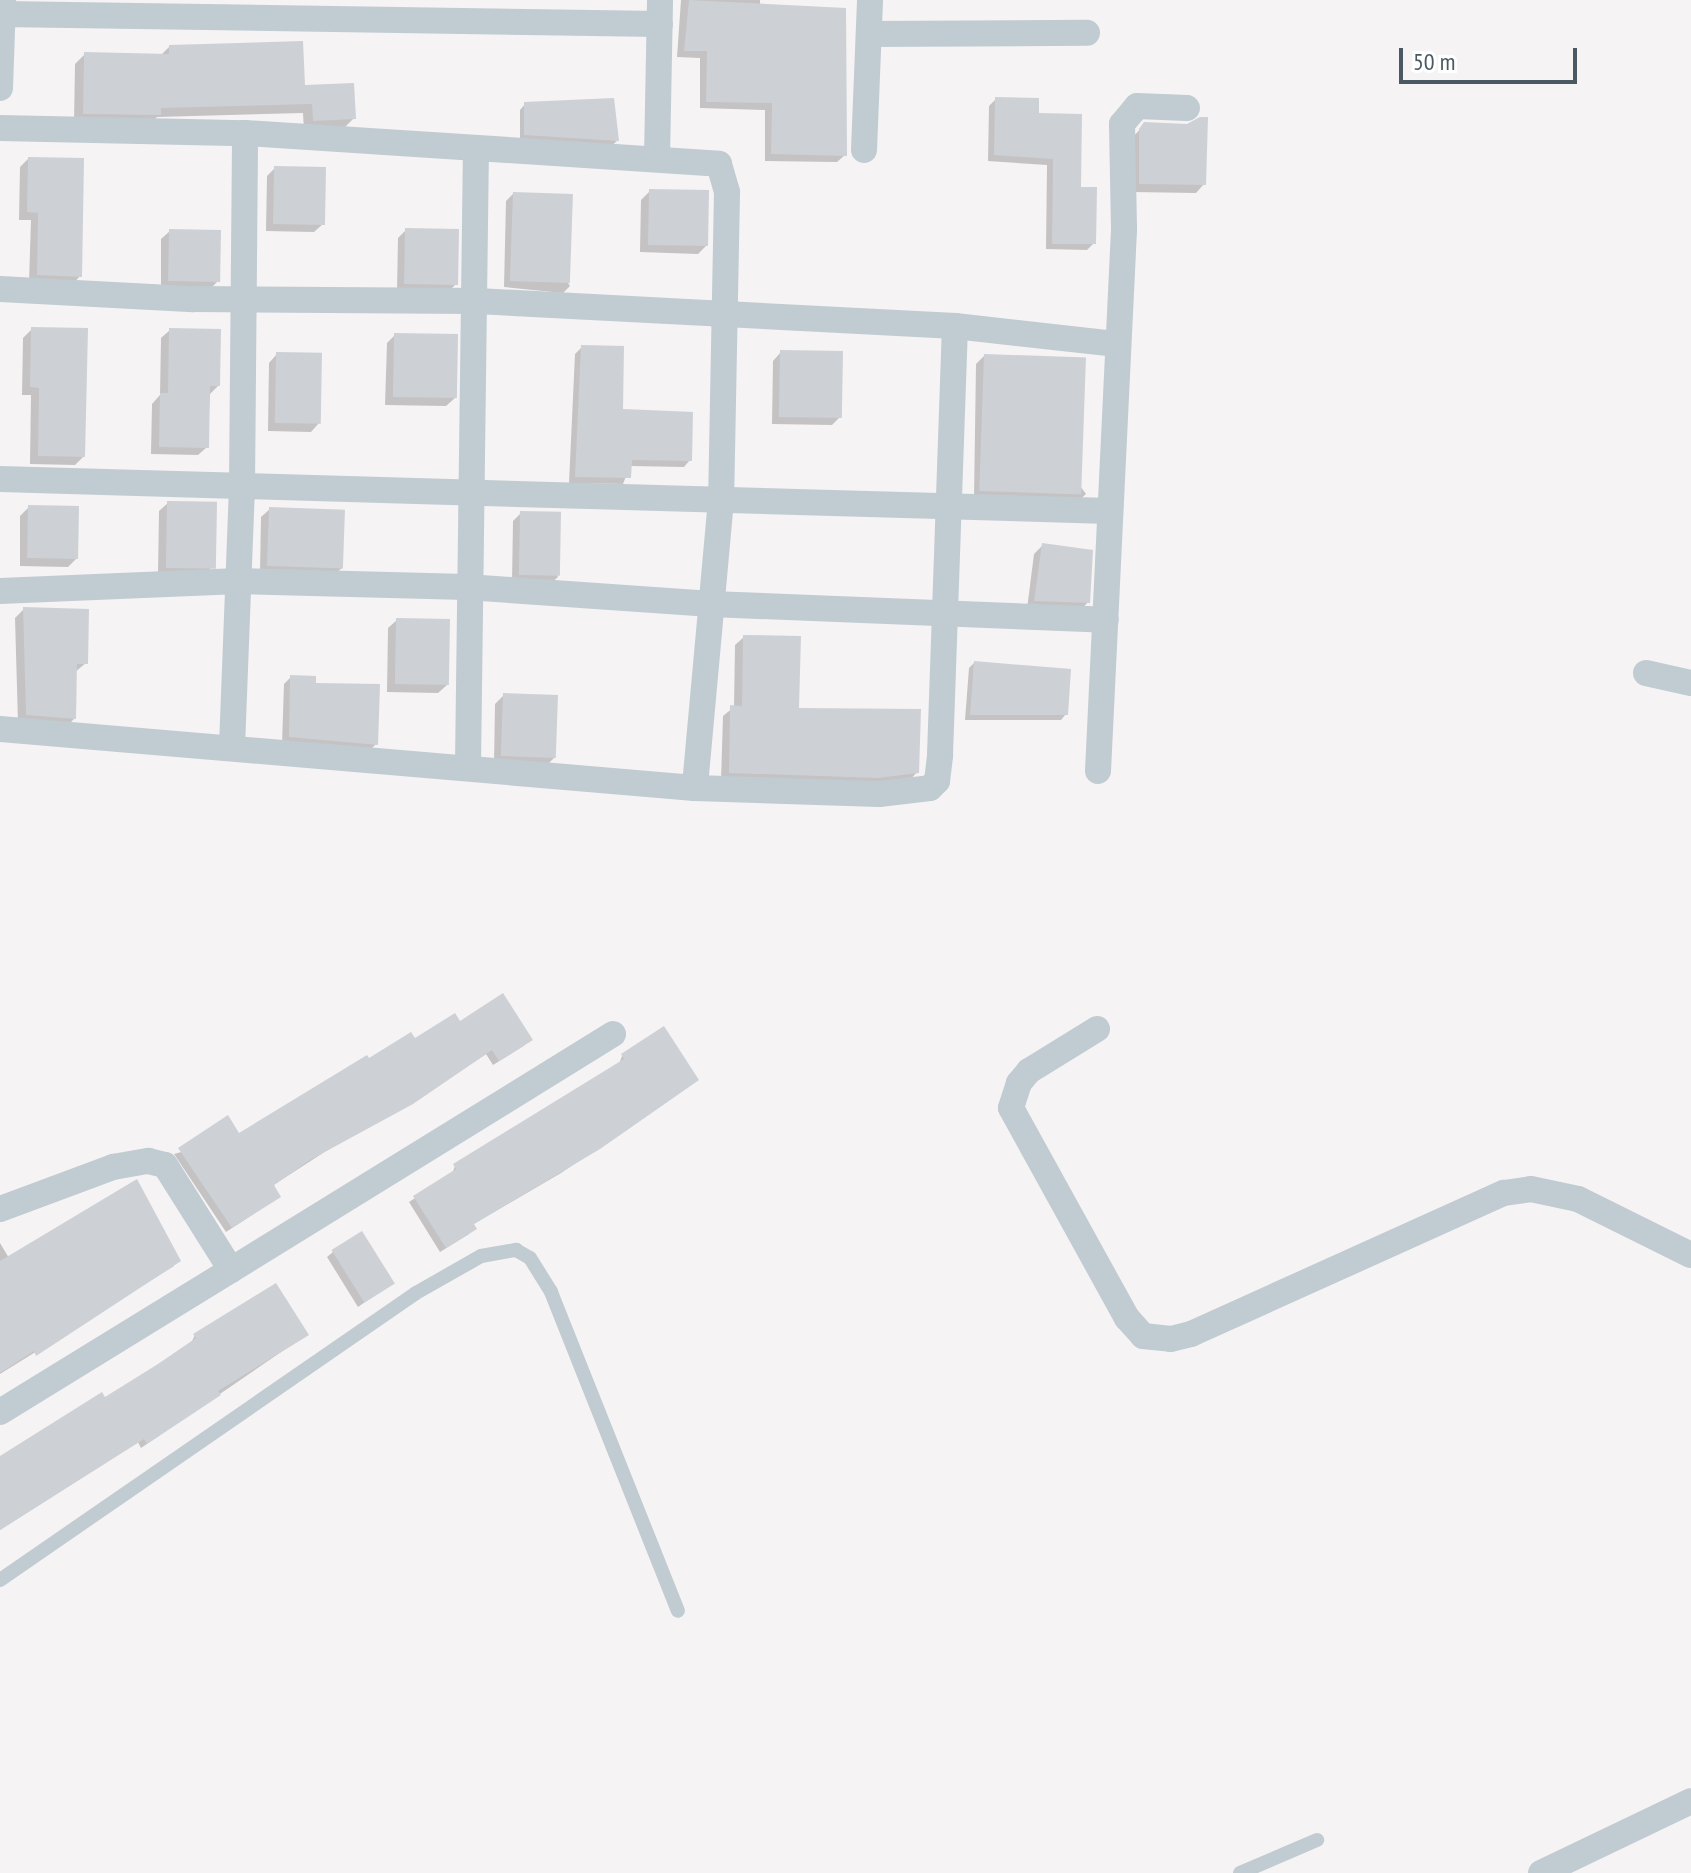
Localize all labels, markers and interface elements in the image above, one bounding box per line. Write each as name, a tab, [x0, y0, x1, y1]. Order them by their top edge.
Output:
scale bar	[1403, 32, 1581, 82]
text: 50 m	[1413, 46, 1455, 77]

